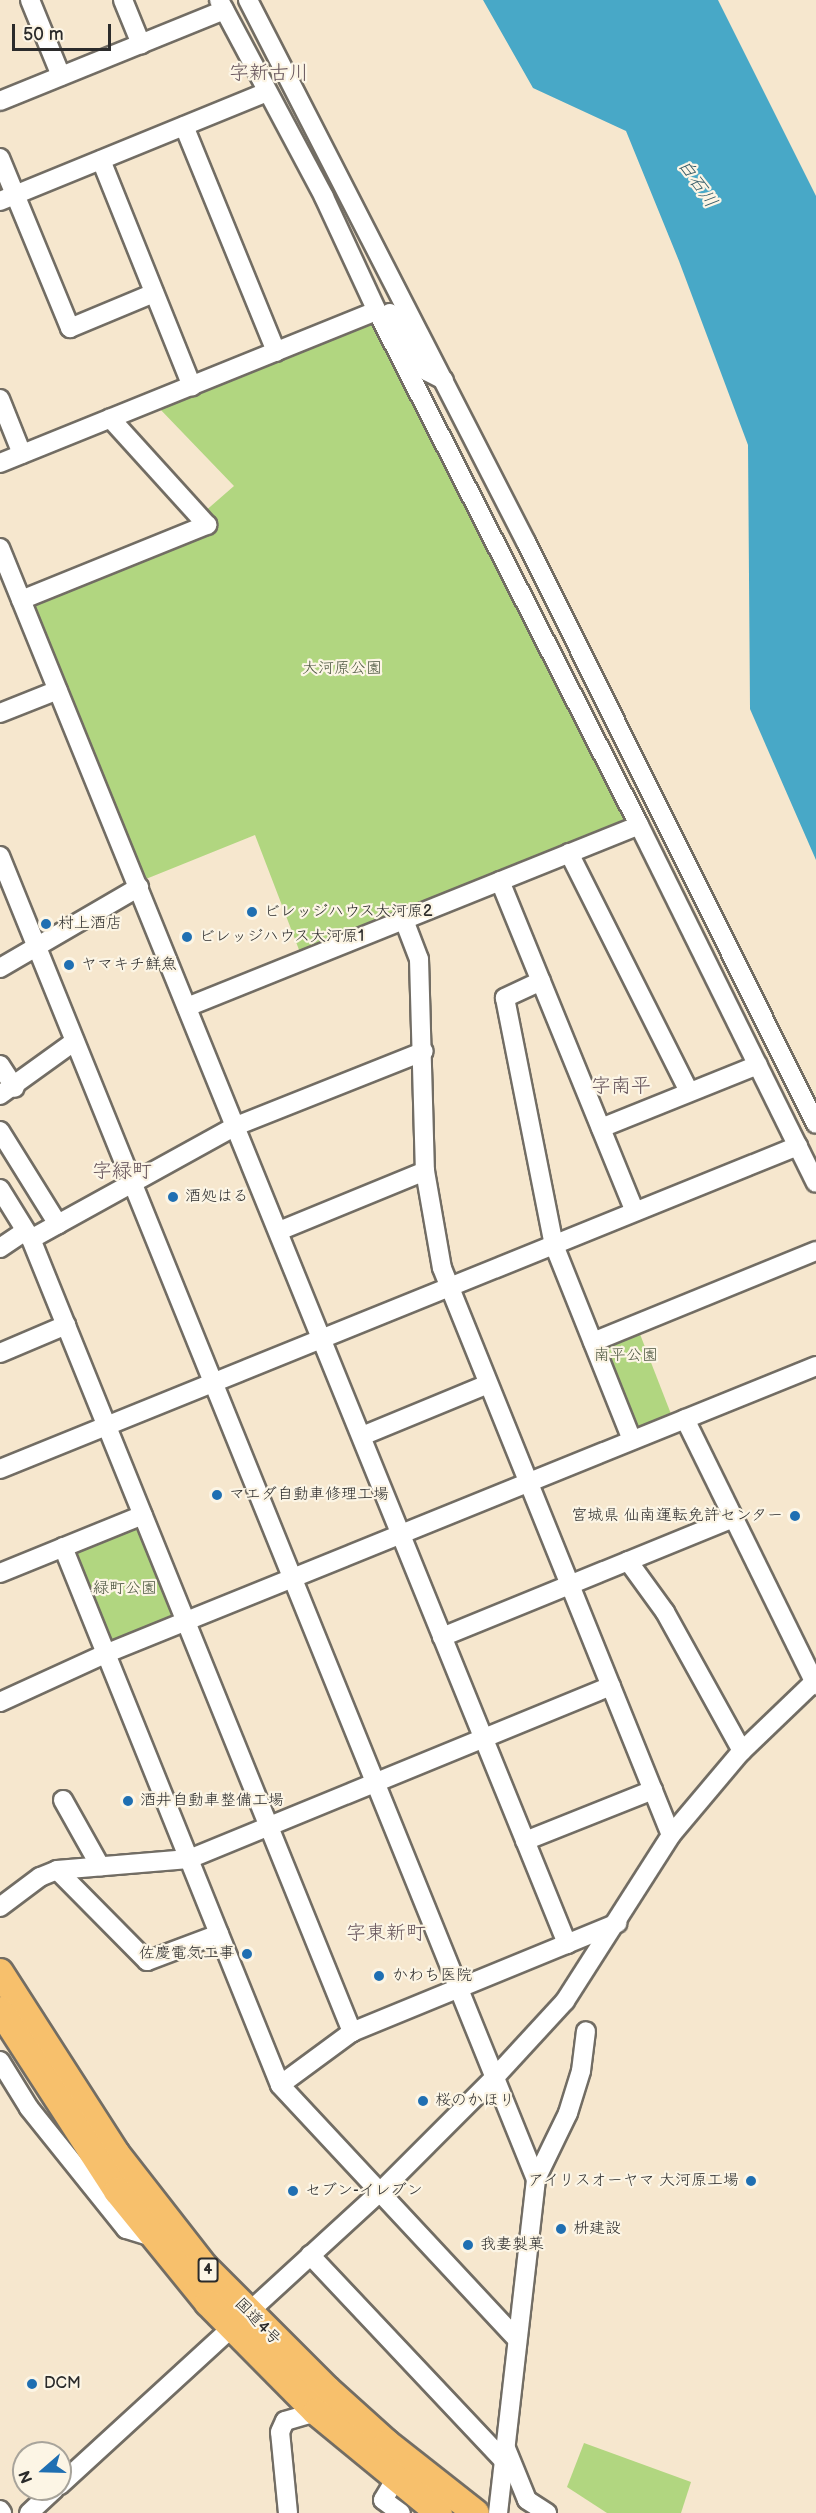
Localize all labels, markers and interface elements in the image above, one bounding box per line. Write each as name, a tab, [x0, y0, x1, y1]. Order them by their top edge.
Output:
scale bar	[15, 12, 114, 50]
text: 50 m	[23, 24, 64, 45]
district label: 字新古川	[229, 61, 309, 85]
water label: 白石川	[673, 156, 721, 212]
park label: 大河原公園	[302, 659, 382, 679]
place label: ビレッジハウス大河原2	[264, 902, 433, 922]
marker: ビレッジハウス大河原2	[245, 905, 259, 919]
place label: 村上酒店	[58, 914, 122, 934]
marker: 村上酒店	[39, 917, 53, 931]
place label: ビレッジハウス大河原1	[199, 927, 365, 947]
marker: ビレッジハウス大河原1	[180, 930, 194, 944]
place label: ヤマキチ鮮魚	[81, 955, 177, 975]
marker: ヤマキチ鮮魚	[62, 958, 76, 972]
district label: 字南平	[591, 1074, 651, 1098]
district label: 字緑町	[92, 1159, 152, 1183]
place label: 酒処はる	[185, 1187, 249, 1207]
marker: 酒処はる	[166, 1190, 180, 1204]
park label: 南平公園	[594, 1346, 658, 1366]
place label: マエダ自動車修理工場	[229, 1485, 389, 1505]
marker: マエダ自動車修理工場	[210, 1488, 224, 1502]
place label: 宮城県 仙南運転免許センター	[571, 1506, 783, 1526]
marker: 宮城県 仙南運転免許センター	[788, 1509, 802, 1523]
park label: 緑町公園	[93, 1579, 157, 1599]
place label: 酒井自動車整備工場	[140, 1791, 284, 1811]
marker: 酒井自動車整備工場	[121, 1794, 135, 1808]
district label: 字東新町	[346, 1921, 426, 1945]
place label: 佐慶電気工事	[139, 1944, 235, 1964]
marker: 佐慶電気工事	[240, 1947, 254, 1961]
place label: かわち医院	[392, 1966, 472, 1986]
marker: かわち医院	[370, 1967, 388, 1985]
place label: 桜のかほり	[435, 2091, 515, 2111]
marker: 桜のかほり	[416, 2094, 430, 2108]
place label: アイリスオーヤマ 大河原工場	[527, 2171, 739, 2191]
marker: アイリスオーヤマ 大河原工場	[744, 2174, 758, 2188]
place label: セブン-イレブン	[305, 2181, 423, 2201]
marker: セブン-イレブン	[286, 2184, 300, 2198]
place label: 枡建設	[573, 2219, 621, 2239]
marker: 枡建設	[554, 2222, 568, 2236]
place label: 我妻製菓	[480, 2235, 544, 2255]
marker: 我妻製菓	[461, 2238, 475, 2252]
road number: 4	[198, 2258, 218, 2282]
street label: 国道4号	[230, 2295, 284, 2349]
place label: DCM	[44, 2374, 81, 2394]
marker: DCM	[25, 2377, 39, 2391]
north arrow	[12, 2441, 72, 2501]
text: N	[16, 2468, 37, 2486]

